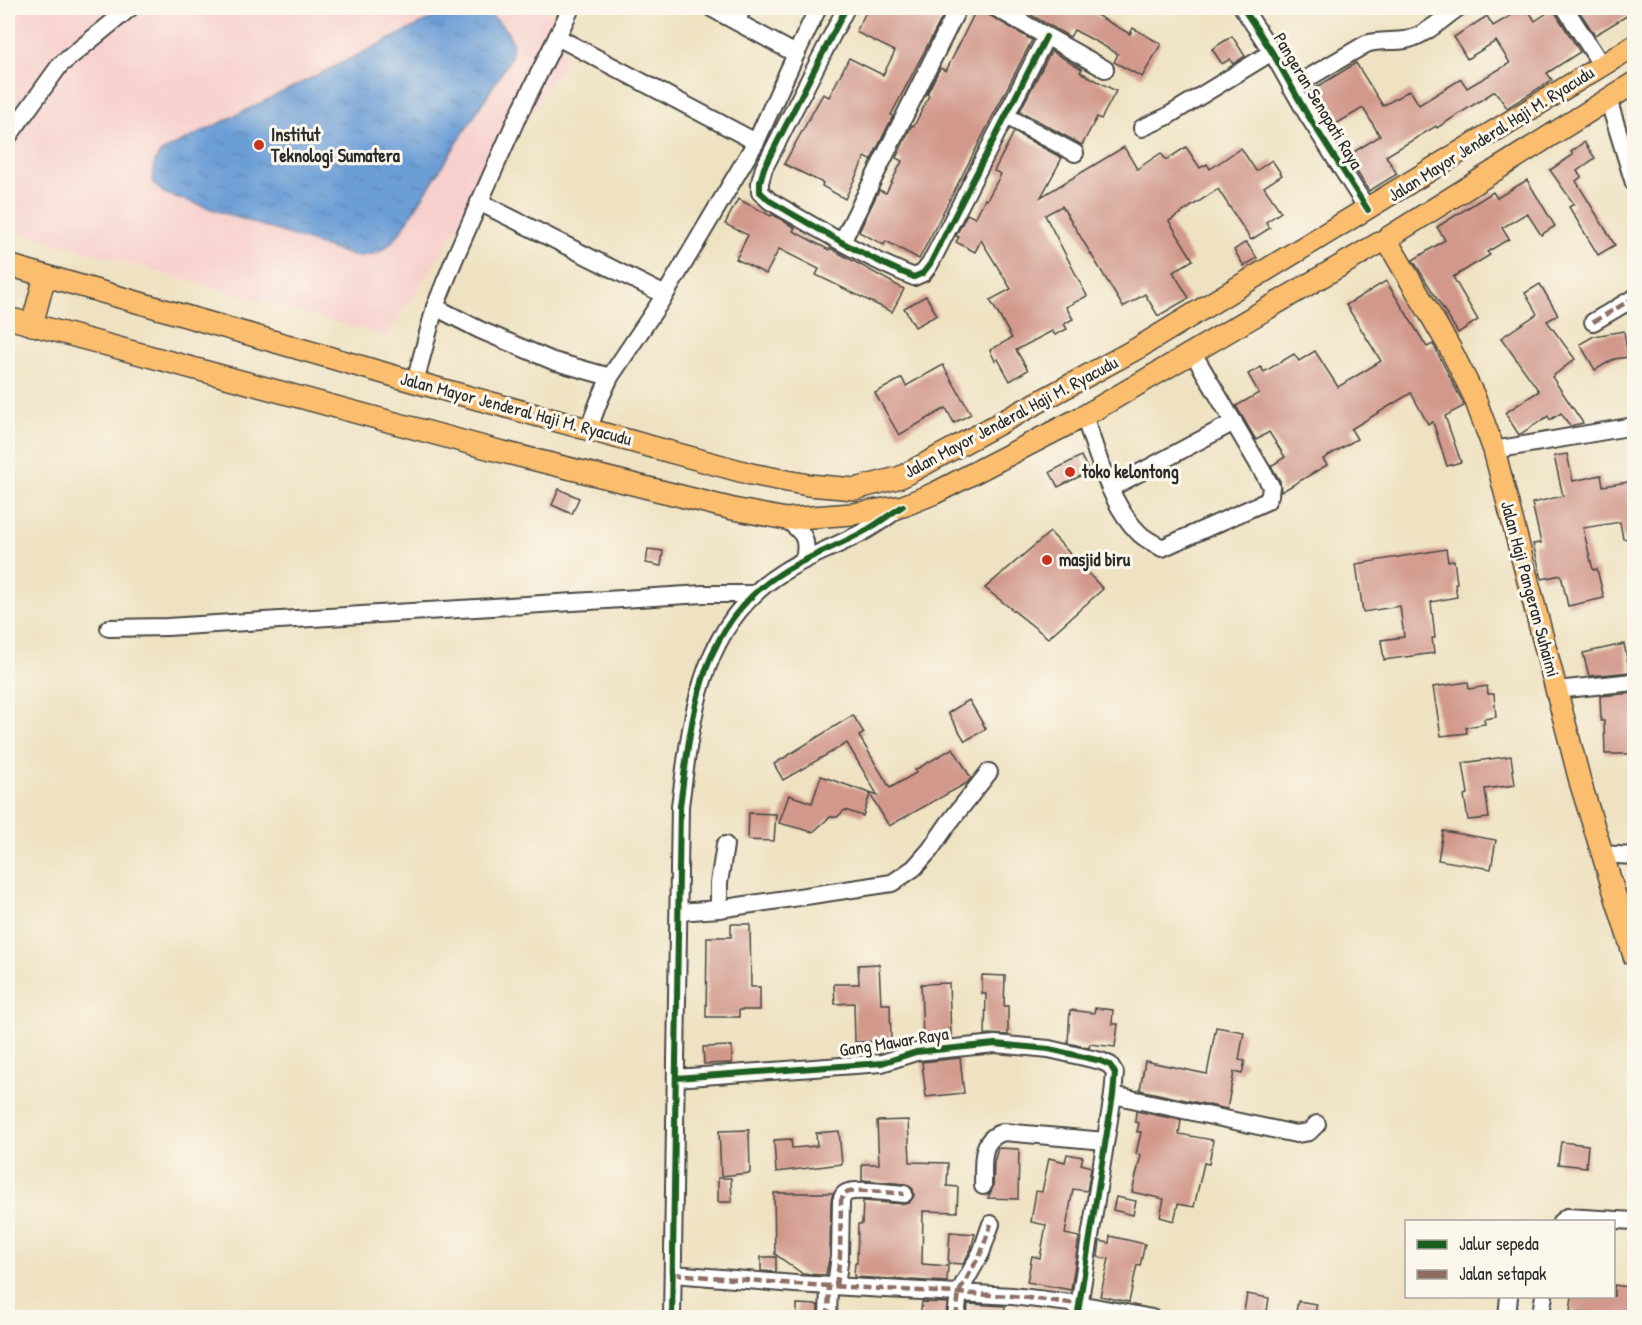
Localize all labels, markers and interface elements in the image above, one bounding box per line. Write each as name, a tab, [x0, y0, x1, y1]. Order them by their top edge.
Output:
street label: Pangeran Senopati Raya	[1268, 28, 1369, 174]
street label: Jalan Mayor Jenderal Haji M. Ryacudu	[1383, 60, 1598, 207]
place label: Institut Teknologi Sumatera	[270, 122, 401, 169]
marker: Institut Teknologi Sumatera	[252, 138, 266, 152]
street label: Jalan Mayor Jenderal Haji M. Ryacudu	[900, 350, 1122, 484]
street label: Jalan Mayor Jenderal Haji M. Ryacudu	[398, 366, 635, 451]
place label: toko kelontong	[1081, 459, 1179, 485]
marker: toko kelontong	[1063, 465, 1077, 479]
street label: Jalan Haji Pangeran Suhaimi	[1495, 498, 1566, 680]
place label: masjid biru	[1059, 547, 1131, 572]
marker: masjid biru	[1040, 553, 1054, 567]
street label: Gang Mawar Raya	[838, 1021, 950, 1062]
legend	[1405, 1220, 1615, 1298]
text: Jalur sepeda	[1459, 1231, 1539, 1256]
text: Jalan setapak	[1459, 1261, 1547, 1286]

